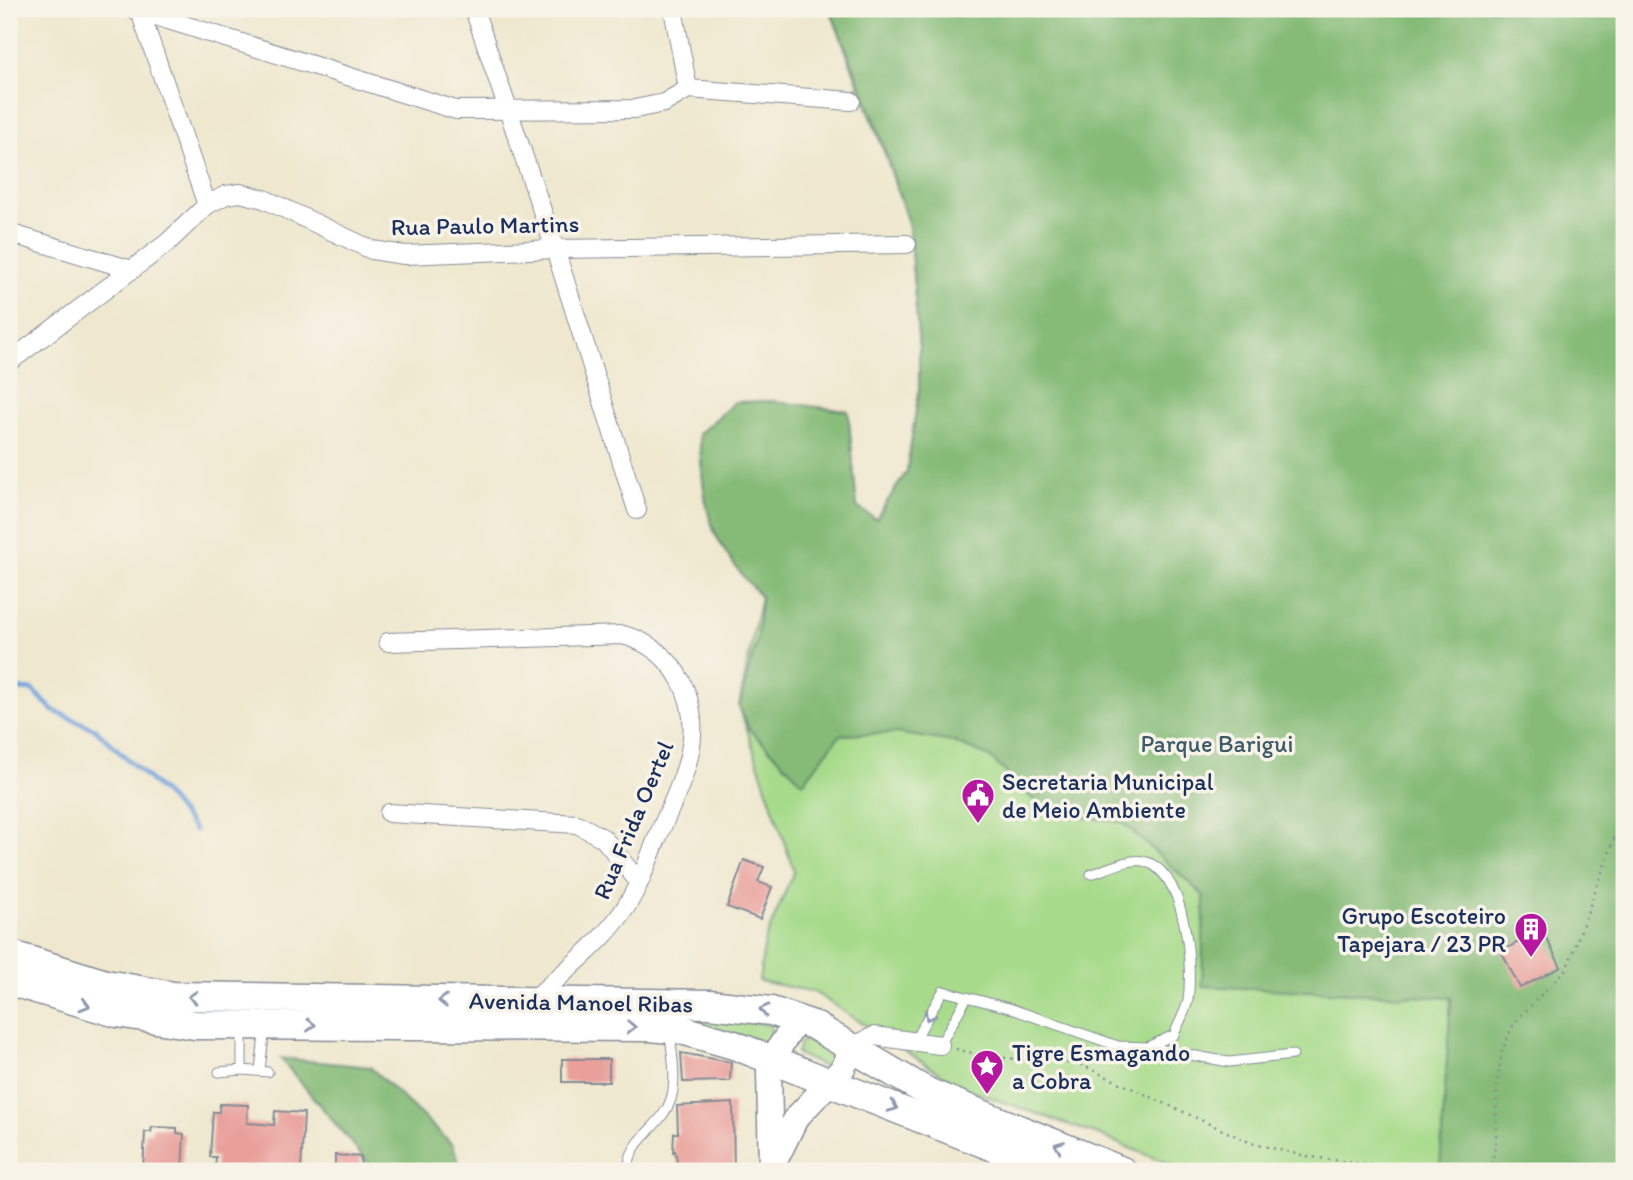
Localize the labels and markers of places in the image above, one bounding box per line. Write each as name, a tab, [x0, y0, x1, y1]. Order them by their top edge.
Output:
place label: Secretaria Municipal de Meio Ambiente	[1002, 767, 1214, 824]
public building icon: Secretaria Municipal de Meio Ambiente	[959, 776, 997, 825]
place label: Grupo Escoteiro Tapejara / 23 PR	[1337, 901, 1506, 958]
building icon: Grupo Escoteiro Tapejara / 23 PR	[1512, 910, 1550, 959]
place label: Tigre Esmagando a Cobra	[1012, 1038, 1190, 1095]
place icon: Tigre Esmagando a Cobra	[968, 1047, 1006, 1096]

